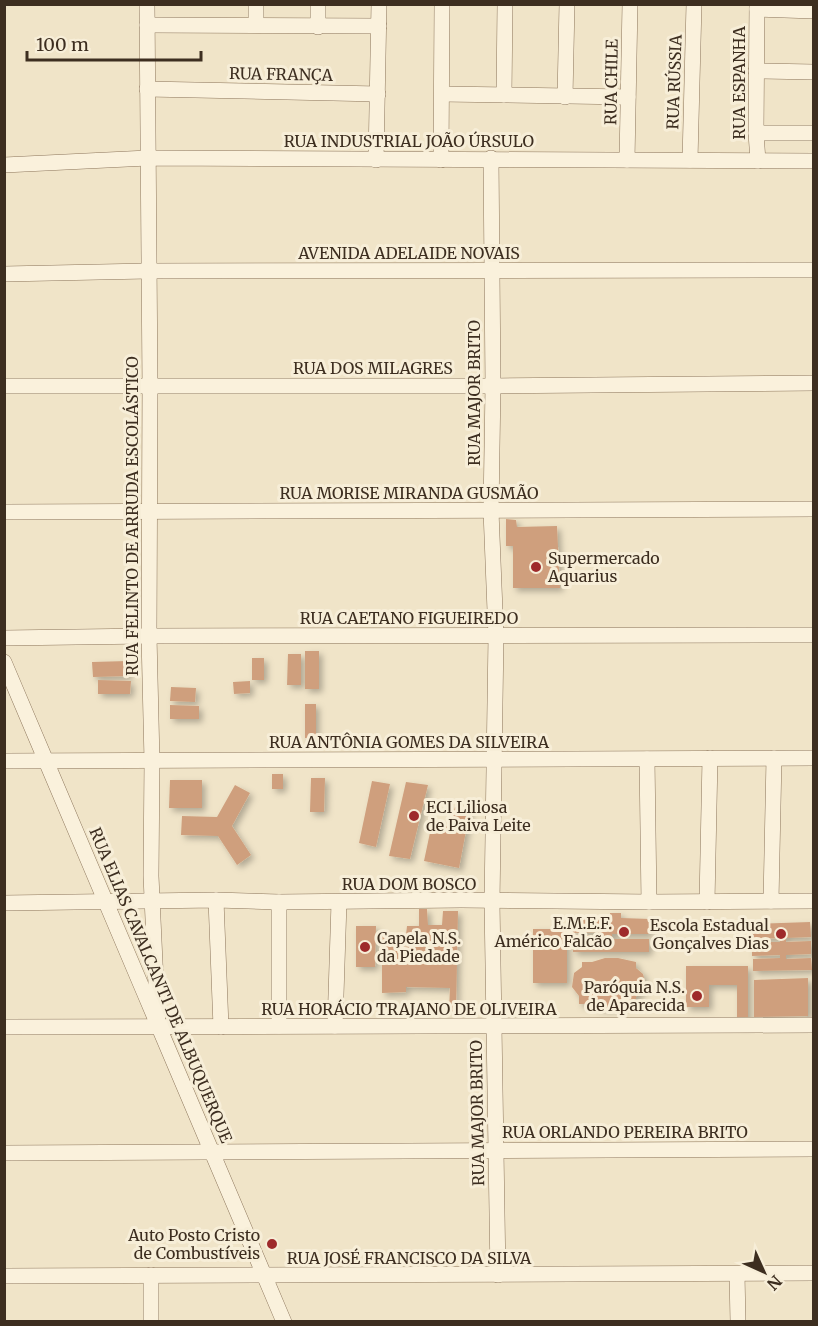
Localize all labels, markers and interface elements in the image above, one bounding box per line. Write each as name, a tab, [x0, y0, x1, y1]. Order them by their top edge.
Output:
scale bar	[27, 24, 201, 62]
street label: RUA ESPANHA	[729, 26, 749, 140]
text: 100 m	[36, 33, 89, 56]
street label: RUA RÚSSIA	[662, 33, 686, 130]
street label: RUA CHILE	[600, 38, 622, 125]
street label: RUA FRANÇA	[229, 63, 334, 85]
street label: RUA INDUSTRIAL JOÃO ÚRSULO	[284, 131, 535, 151]
street label: AVENIDA ADELAIDE NOVAIS	[297, 243, 520, 263]
street label: RUA MAJOR BRITO	[464, 319, 484, 466]
street label: RUA FELINTO DE ARRUDA ESCOLÁSTICO	[122, 356, 142, 676]
street label: RUA DOS MILAGRES	[293, 358, 453, 378]
street label: RUA MORISE MIRANDA GUSMÃO	[279, 483, 539, 503]
place label: Supermercado Aquarius	[547, 548, 660, 586]
marker: Supermercado Aquarius	[529, 560, 543, 574]
street label: RUA CAETANO FIGUEIREDO	[300, 608, 519, 628]
street label: RUA ANTÔNIA GOMES DA SILVEIRA	[269, 732, 550, 752]
place label: ECI Liliosa de Paiva Leite	[426, 797, 531, 835]
marker: ECI Liliosa de Paiva Leite	[407, 809, 421, 823]
street label: RUA ELIAS CAVALCANTI DE ALBUQUERQUE	[85, 824, 237, 1146]
street label: RUA DOM BOSCO	[342, 874, 477, 894]
place label: E.M.E.F. Américo Falcão	[493, 913, 612, 951]
place label: Escola Estadual Gonçalves Dias	[650, 915, 769, 953]
marker: E.M.E.F. Américo Falcão	[617, 925, 631, 939]
marker: Escola Estadual Gonçalves Dias	[774, 927, 788, 941]
place label: Capela N.S. da Piedade	[377, 928, 461, 966]
marker: Capela N.S. da Piedade	[358, 940, 372, 954]
place label: Paróquia N.S. de Aparecida	[584, 977, 685, 1015]
marker: Paróquia N.S. de Aparecida	[690, 989, 704, 1003]
street label: RUA HORÁCIO TRAJANO DE OLIVEIRA	[261, 999, 558, 1019]
street label: RUA MAJOR BRITO	[466, 1039, 488, 1186]
street label: RUA ORLANDO PEREIRA BRITO	[502, 1122, 748, 1142]
place label: Auto Posto Cristo de Combustíveis	[127, 1225, 260, 1263]
marker: Auto Posto Cristo de Combustíveis	[265, 1237, 279, 1251]
north arrow	[734, 1242, 794, 1302]
street label: RUA JOSÉ FRANCISCO DA SILVA	[287, 1248, 532, 1268]
text: N	[763, 1271, 786, 1294]

